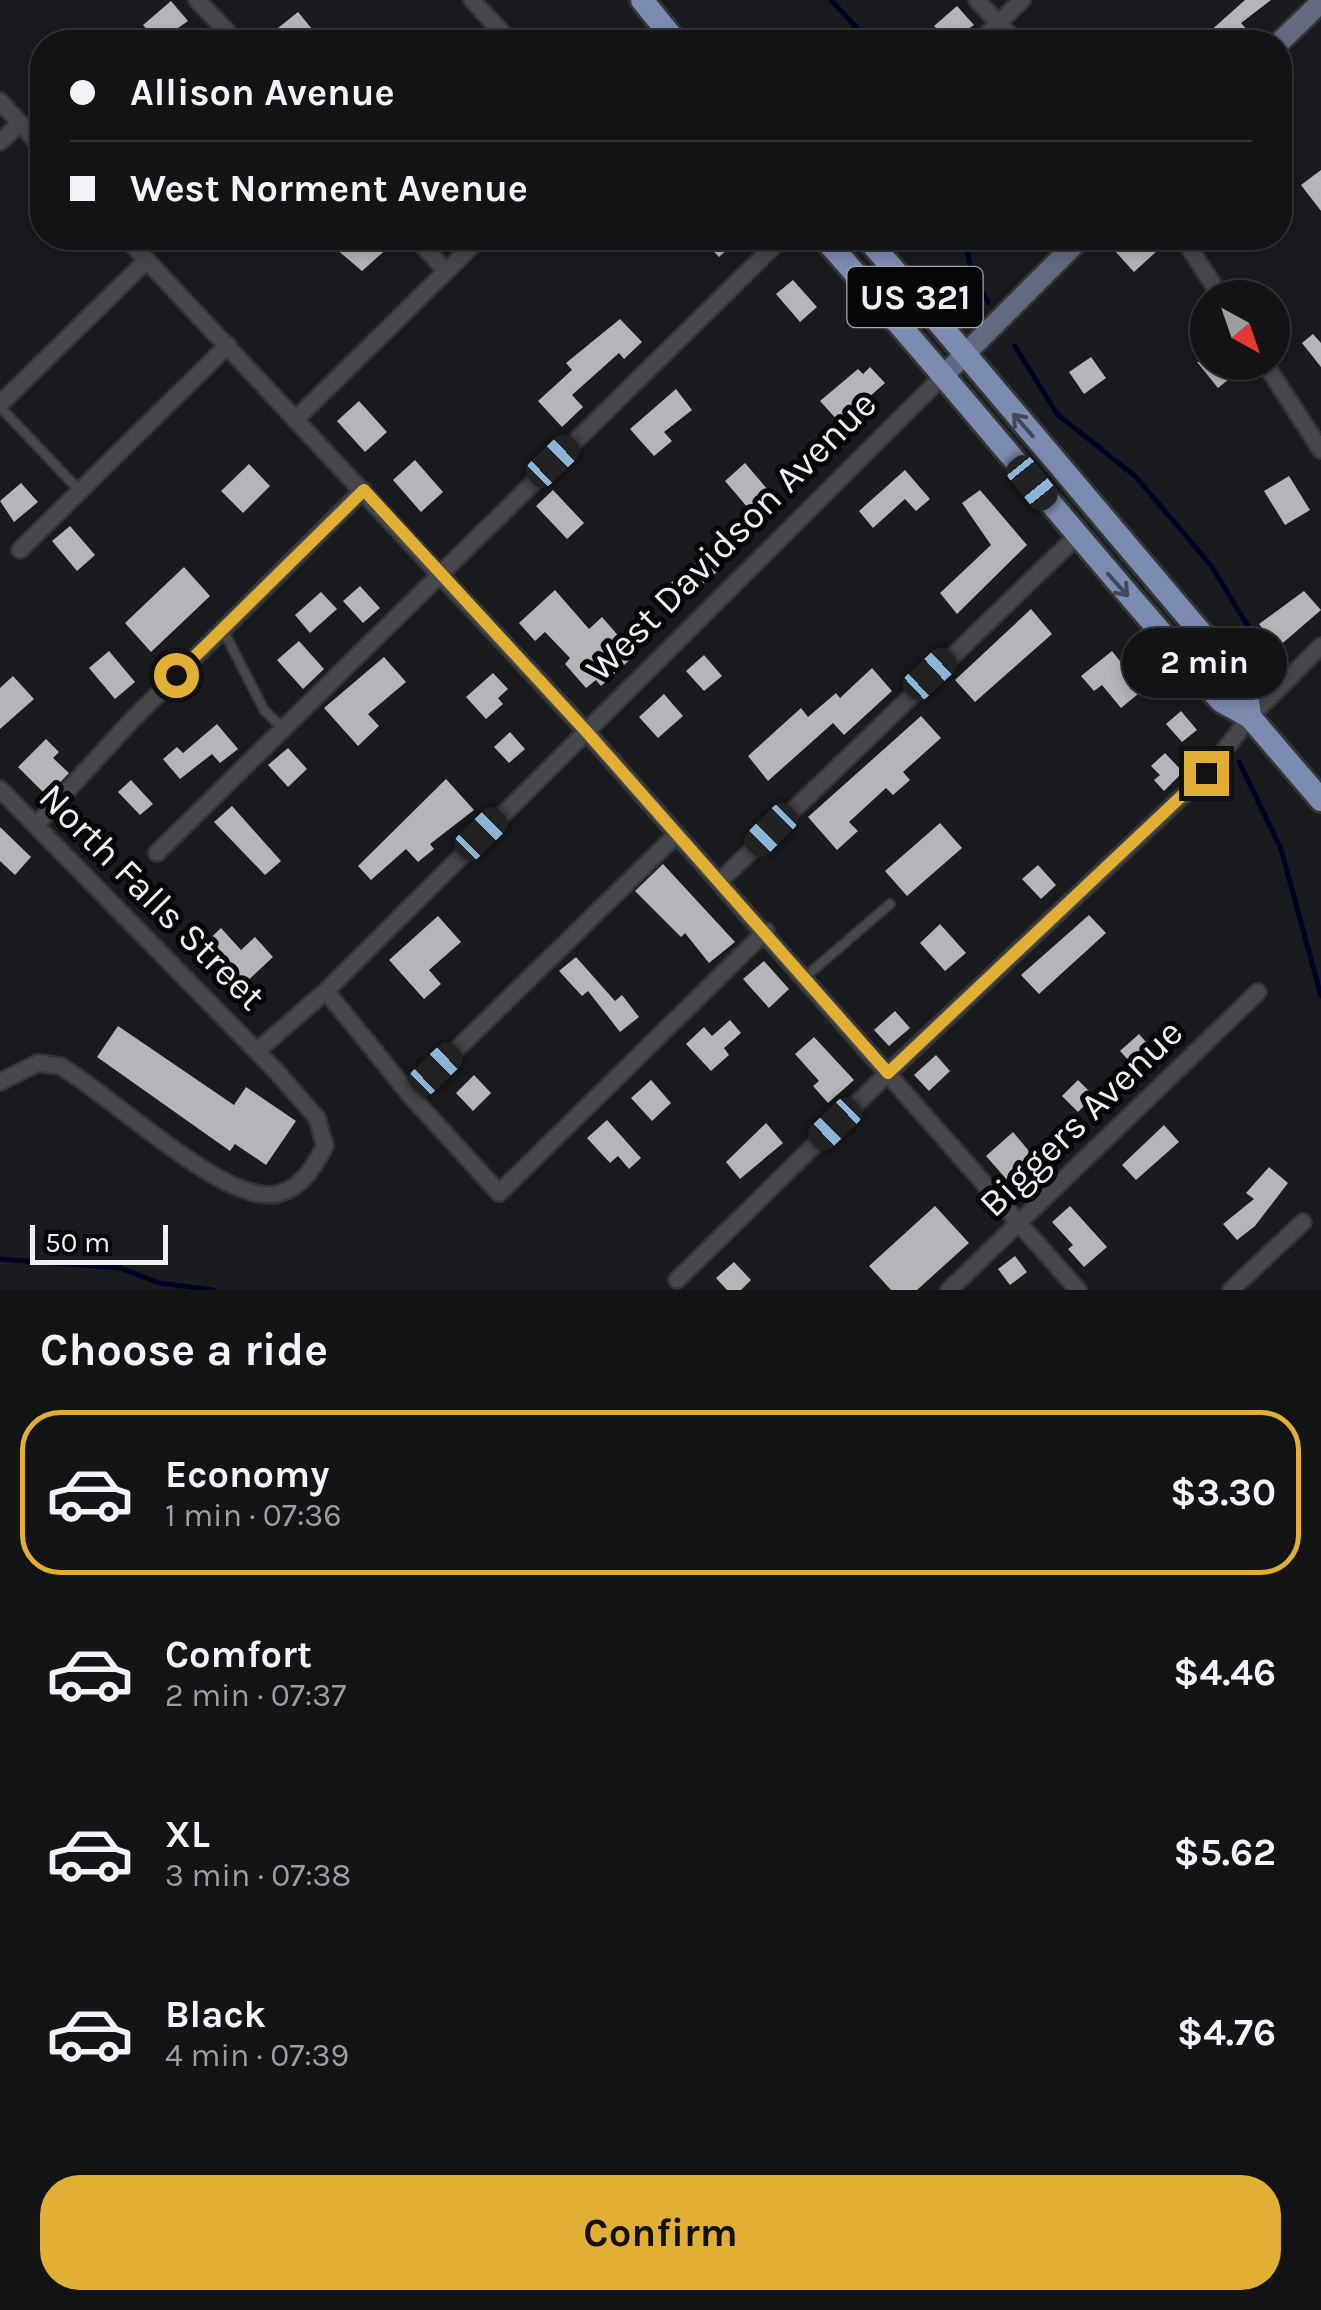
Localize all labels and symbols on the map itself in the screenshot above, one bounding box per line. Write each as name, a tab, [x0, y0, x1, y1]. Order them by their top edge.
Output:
road number: US 321	[848, 267, 982, 327]
north arrow	[1190, 280, 1290, 380]
street label: West Davidson Avenue	[576, 381, 886, 691]
one-way arrow	[1012, 413, 1035, 438]
car	[521, 429, 585, 493]
car	[1001, 450, 1063, 516]
one-way arrow	[1106, 572, 1129, 597]
callout: 2 min	[1124, 628, 1288, 698]
car	[898, 643, 962, 705]
route start	[154, 653, 199, 698]
route end	[1184, 751, 1229, 796]
street label: North Falls Street	[30, 775, 274, 1019]
car	[739, 798, 803, 862]
car	[449, 802, 513, 866]
street label: Biggers Avenue	[970, 1010, 1192, 1226]
car	[404, 1037, 468, 1101]
car	[803, 1092, 867, 1156]
scale bar	[30, 1220, 168, 1264]

